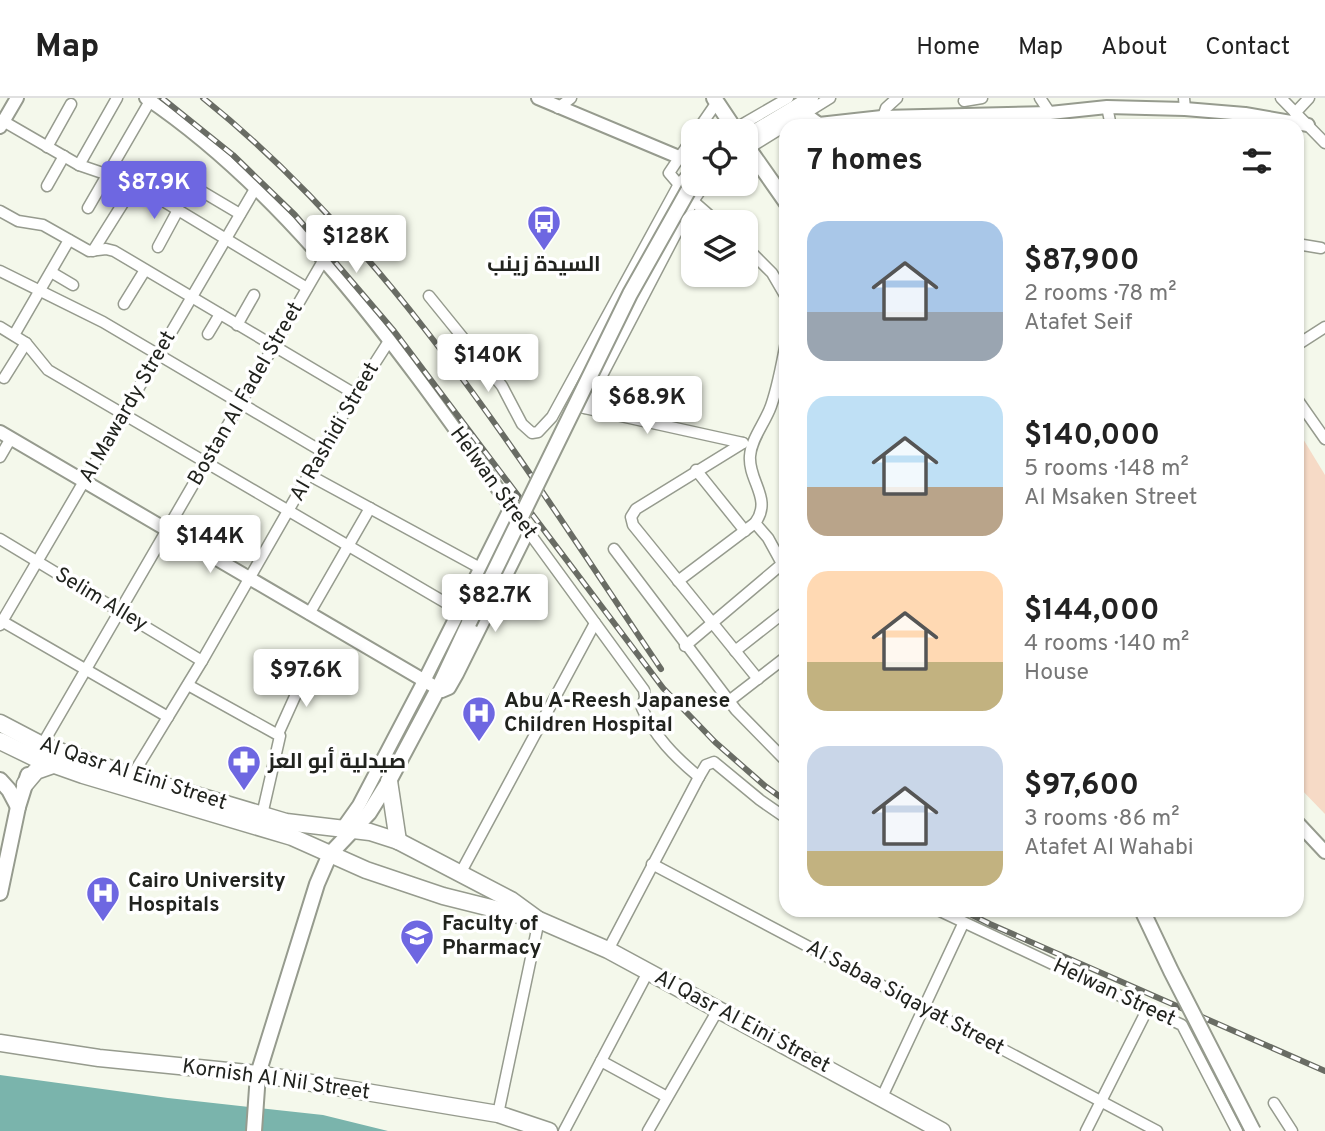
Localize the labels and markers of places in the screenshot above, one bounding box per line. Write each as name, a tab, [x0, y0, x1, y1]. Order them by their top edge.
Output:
pin: $87.9K	[97, 162, 211, 221]
bus stop icon: السيدة زينب	[525, 203, 563, 252]
pin: $128K	[307, 216, 405, 275]
place label: السيدة زينب	[487, 252, 601, 279]
pin: $140K	[439, 334, 537, 394]
pin: $68.9K	[590, 376, 704, 436]
pin: $144K	[161, 516, 259, 575]
pin: $82.7K	[438, 574, 552, 634]
pin: $97.6K	[249, 650, 363, 709]
place label: Abu A-Reesh Japanese Children Hospital	[504, 688, 730, 739]
hospital icon: Abu A-Reesh Japanese Children Hospital	[460, 694, 498, 743]
pharmacy icon: صيدلية أبو العز	[225, 743, 263, 792]
place label: صيدلية أبو العز	[267, 747, 406, 776]
place label: Cairo University Hospitals	[128, 868, 286, 919]
hospital icon: Cairo University Hospitals	[84, 874, 122, 923]
place label: Faculty of Pharmacy	[442, 911, 542, 962]
school or university icon: Faculty of Pharmacy	[398, 917, 436, 966]

